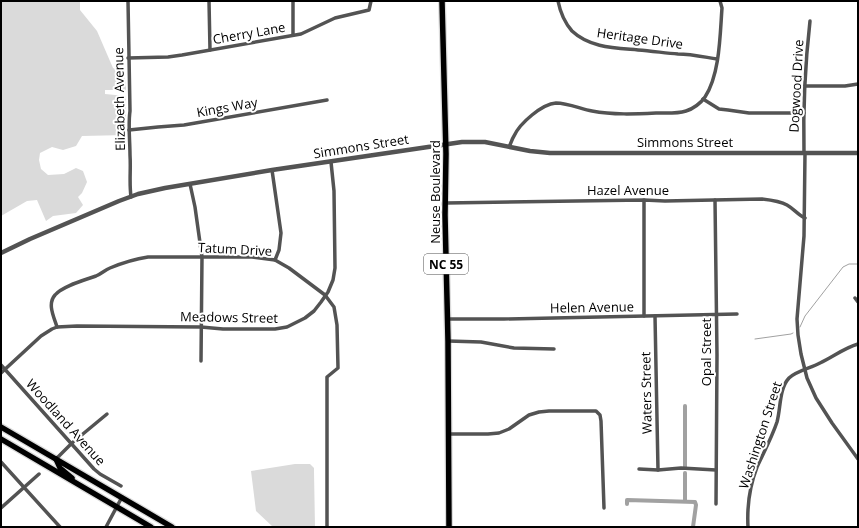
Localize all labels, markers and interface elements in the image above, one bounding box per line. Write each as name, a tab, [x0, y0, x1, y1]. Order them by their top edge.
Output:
street label: Cherry Lane	[211, 18, 287, 48]
street label: Heritage Drive	[596, 23, 684, 53]
street label: Dogwood Drive	[785, 39, 807, 133]
street label: Elizabeth Avenue	[109, 47, 129, 151]
street label: Kings Way	[195, 93, 259, 121]
street label: Simmons Street	[312, 130, 410, 162]
street label: Simmons Street	[637, 133, 733, 151]
street label: Neuse Boulevard	[426, 140, 444, 244]
street label: Hazel Avenue	[587, 181, 669, 199]
street label: Tatum Drive	[197, 238, 273, 260]
road number: NC 55	[424, 254, 468, 274]
street label: Helen Avenue	[550, 297, 634, 317]
street label: Meadows Street	[180, 307, 278, 327]
street label: Opal Street	[697, 318, 715, 386]
street label: Waters Street	[636, 351, 656, 434]
street label: Woodland Avenue	[22, 375, 110, 469]
street label: Washington Street	[734, 379, 786, 491]

